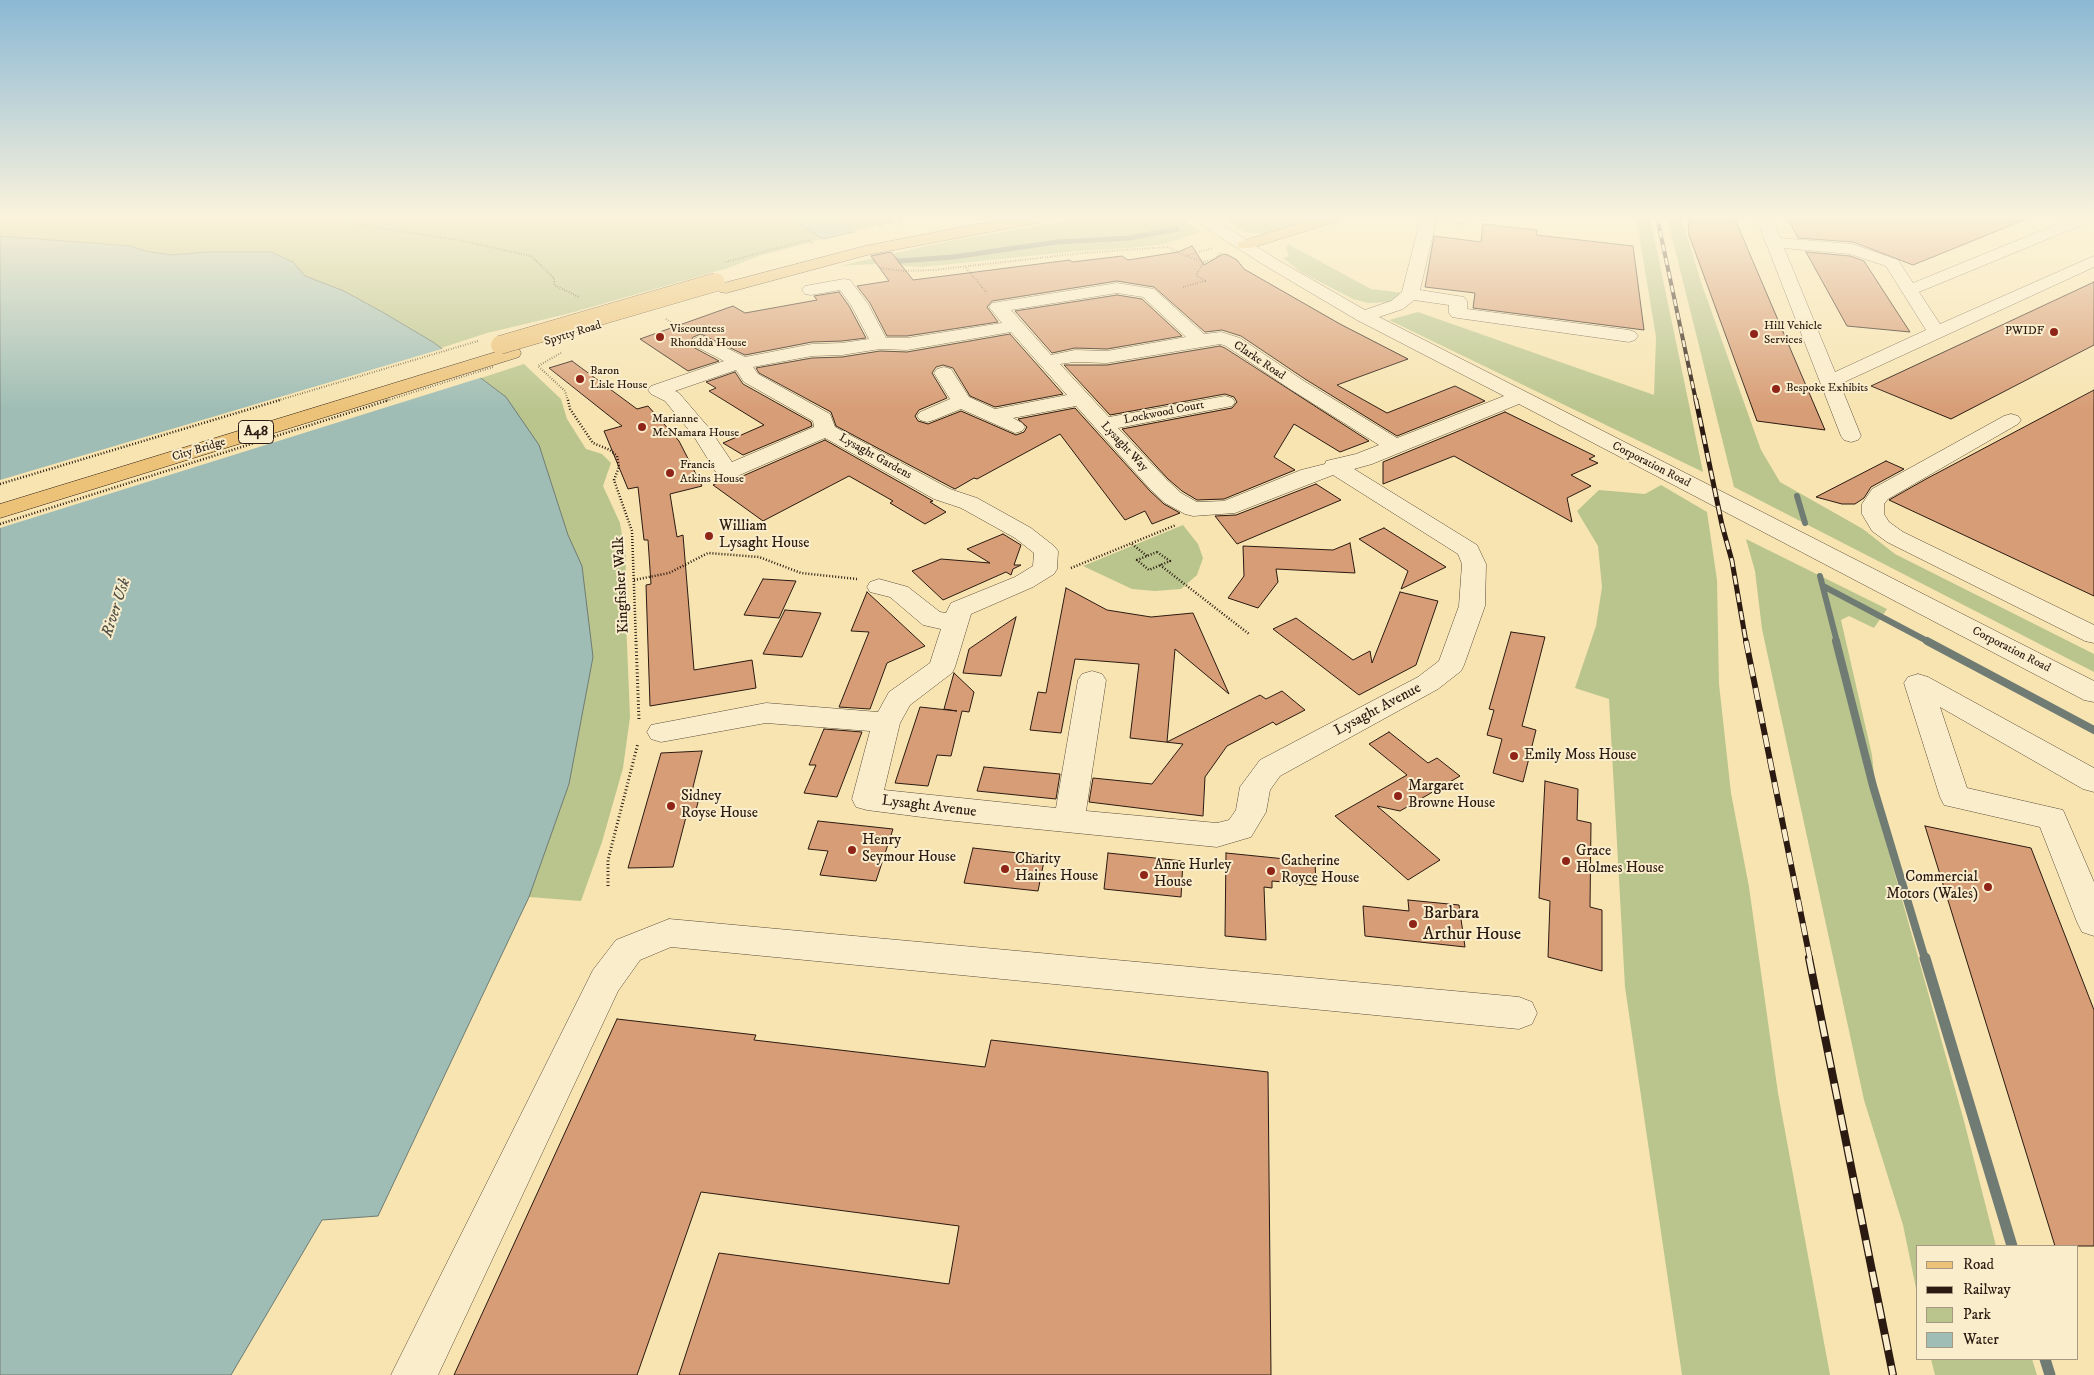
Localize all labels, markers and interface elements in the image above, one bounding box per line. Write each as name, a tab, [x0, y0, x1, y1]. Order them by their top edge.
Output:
street label: Spytty Road	[543, 319, 603, 349]
place label: Hill Vehicle Services	[1764, 320, 1822, 348]
place label: Viscountess Rhondda House	[670, 323, 746, 351]
place label: PWIDF	[2005, 325, 2044, 339]
marker: PWIDF	[2048, 326, 2060, 338]
marker: Hill Vehicle Services	[1748, 328, 1760, 340]
marker: Viscountess Rhondda House	[654, 331, 666, 343]
street label: Clarke Road	[1230, 338, 1288, 384]
place label: Baron Lisle House	[590, 365, 647, 393]
marker: Baron Lisle House	[574, 373, 586, 385]
place label: Bespoke Exhibits	[1786, 382, 1868, 396]
marker: Bespoke Exhibits	[1770, 383, 1782, 395]
street label: Lockwood Court	[1123, 398, 1205, 428]
place label: Marianne McNamara House	[652, 413, 739, 441]
street label: Lysaght Way	[1097, 419, 1151, 475]
road number: A48	[238, 421, 274, 444]
marker: Marianne McNamara House	[636, 421, 648, 433]
street label: Lysaght Gardens	[836, 431, 914, 483]
street label: City Bridge	[171, 435, 227, 465]
street label: Corporation Road	[1609, 439, 1693, 491]
place label: Francis Atkins House	[680, 459, 744, 487]
marker: Francis Atkins House	[664, 467, 676, 479]
place label: William Lysaght House	[719, 518, 809, 553]
marker: William Lysaght House	[703, 530, 715, 542]
street label: Kingfisher Walk	[610, 536, 634, 634]
water label: River Usk	[98, 576, 136, 640]
street label: Corporation Road	[1969, 624, 2053, 676]
street label: Lysaght Avenue	[1332, 680, 1424, 740]
place label: Emily Moss House	[1524, 747, 1637, 765]
marker: Emily Moss House	[1508, 750, 1520, 762]
place label: Margaret Browne House	[1408, 778, 1495, 813]
place label: Sidney Royse House	[681, 788, 758, 823]
marker: Margaret Browne House	[1392, 790, 1404, 802]
street label: Lysaght Avenue	[881, 792, 977, 822]
marker: Sidney Royse House	[665, 800, 677, 812]
place label: Henry Seymour House	[862, 832, 956, 867]
place label: Grace Holmes House	[1576, 843, 1664, 878]
marker: Henry Seymour House	[846, 844, 858, 856]
place label: Charity Haines House	[1015, 851, 1098, 886]
place label: Catherine Royce House	[1281, 853, 1359, 888]
marker: Grace Holmes House	[1560, 855, 1572, 867]
place label: Anne Hurley House	[1154, 857, 1231, 892]
marker: Charity Haines House	[999, 863, 1011, 875]
marker: Catherine Royce House	[1265, 865, 1277, 877]
marker: Anne Hurley House	[1138, 869, 1150, 881]
place label: Commercial Motors (Wales)	[1886, 869, 1978, 904]
marker: Commercial Motors (Wales)	[1982, 881, 1994, 893]
place label: Barbara Arthur House	[1423, 903, 1521, 946]
marker: Barbara Arthur House	[1407, 918, 1419, 930]
legend	[1916, 1245, 2079, 1360]
text: Road	[1963, 1255, 1994, 1274]
text: Railway	[1963, 1280, 2011, 1299]
text: Park	[1963, 1305, 1991, 1324]
text: Water	[1963, 1330, 1999, 1349]

